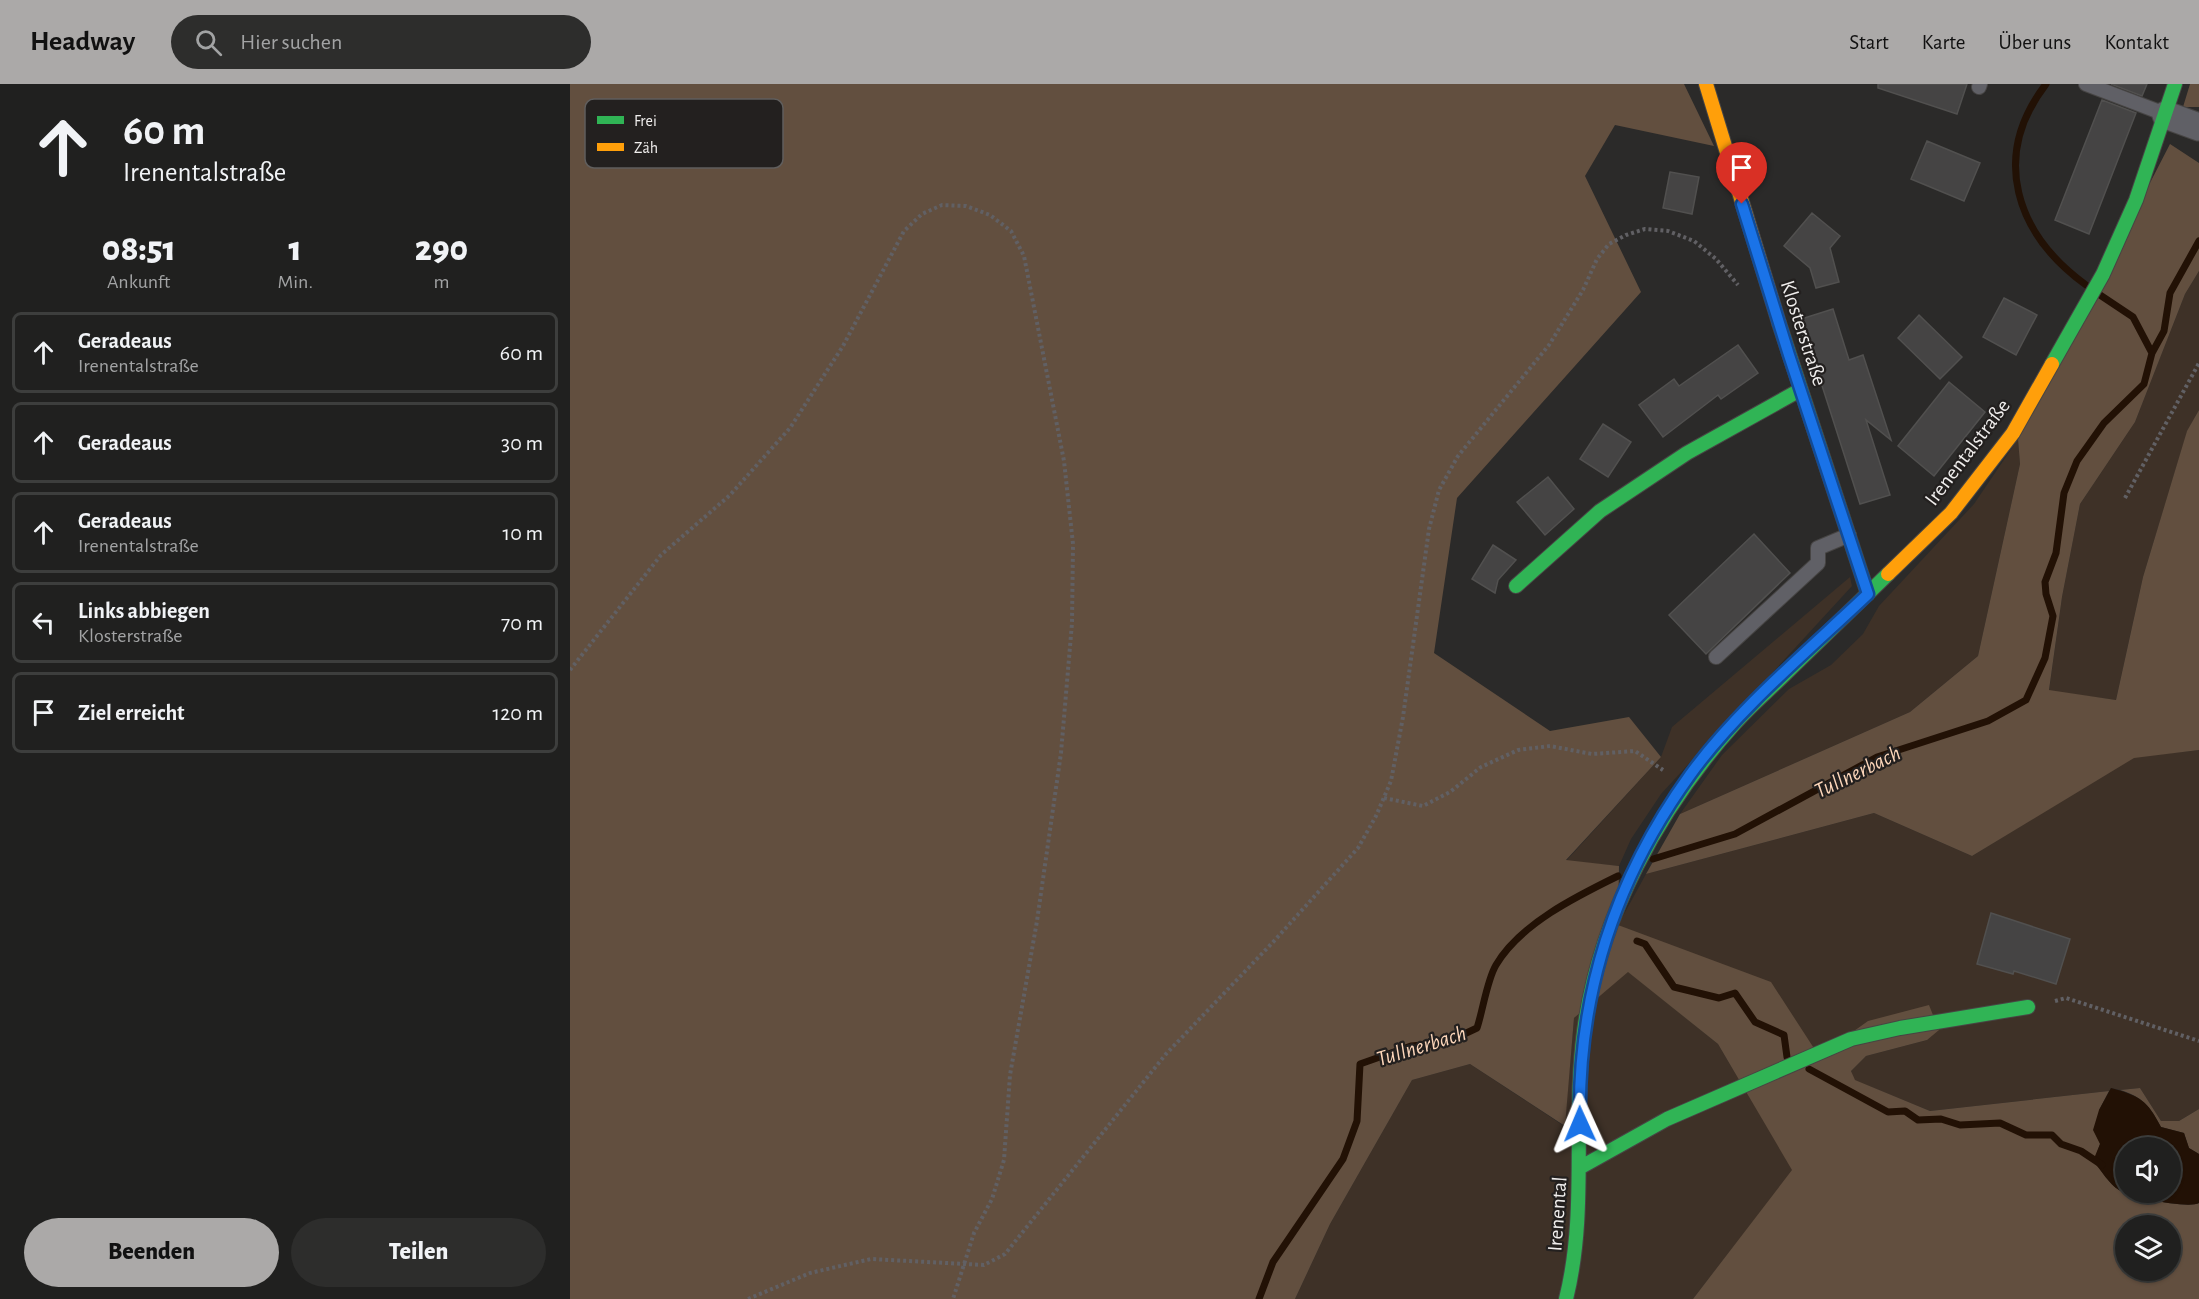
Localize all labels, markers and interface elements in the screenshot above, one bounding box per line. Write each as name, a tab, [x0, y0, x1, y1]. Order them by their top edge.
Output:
search box	[171, 15, 591, 69]
icon: search	[192, 26, 225, 59]
text: Headway	[30, 28, 135, 56]
text: Hier suchen	[240, 31, 342, 53]
text: Start	[1849, 32, 1889, 53]
text: Karte	[1922, 32, 1965, 53]
text: Über uns	[1998, 32, 2071, 53]
text: Kontakt	[2104, 32, 2169, 53]
legend	[585, 99, 783, 168]
icon: ahead	[24, 108, 102, 186]
text: 60 m	[123, 110, 205, 152]
text: Frei	[634, 113, 657, 129]
text: Zäh	[634, 140, 658, 156]
pin	[1716, 142, 1767, 204]
icon: arrive	[1725, 151, 1758, 184]
text: Irenentalstraße	[123, 159, 286, 186]
text: 08:51	[102, 231, 176, 267]
text: 1	[289, 231, 302, 267]
text: 290	[415, 231, 468, 267]
text: Ankunft	[107, 272, 170, 292]
text: Min.	[277, 272, 313, 292]
text: m	[433, 272, 449, 292]
street label: Klosterstraße	[1777, 278, 1830, 389]
text: Geradeaus	[78, 330, 172, 352]
icon: ahead	[27, 336, 60, 369]
text: 60 m	[500, 342, 543, 364]
text: Irenentalstraße	[78, 356, 199, 376]
street label: Irenentalstraße	[1921, 395, 2014, 509]
icon: ahead	[27, 426, 60, 459]
text: Geradeaus	[78, 432, 172, 454]
text: 30 m	[501, 432, 543, 454]
text: Geradeaus	[78, 510, 172, 532]
icon: ahead	[27, 516, 60, 549]
text: 10 m	[503, 522, 543, 544]
text: Irenentalstraße	[78, 536, 199, 556]
text: Links abbiegen	[78, 600, 210, 622]
icon: left	[27, 606, 60, 639]
text: 70 m	[501, 612, 543, 634]
text: Klosterstraße	[78, 626, 182, 646]
icon: arrive	[27, 696, 60, 729]
text: Ziel erreicht	[78, 702, 185, 724]
text: 120 m	[493, 702, 543, 724]
water label: Tullnerbach	[1811, 742, 1904, 802]
water label: Tullnerbach	[1374, 1022, 1469, 1070]
position arrow	[1548, 1092, 1612, 1156]
map controls	[2115, 1137, 2181, 1281]
button: sound	[2115, 1137, 2181, 1203]
street label: Irenental	[1544, 1176, 1571, 1252]
button: layers	[2115, 1215, 2181, 1281]
button: Beenden	[24, 1218, 279, 1287]
button: Teilen	[291, 1218, 546, 1287]

